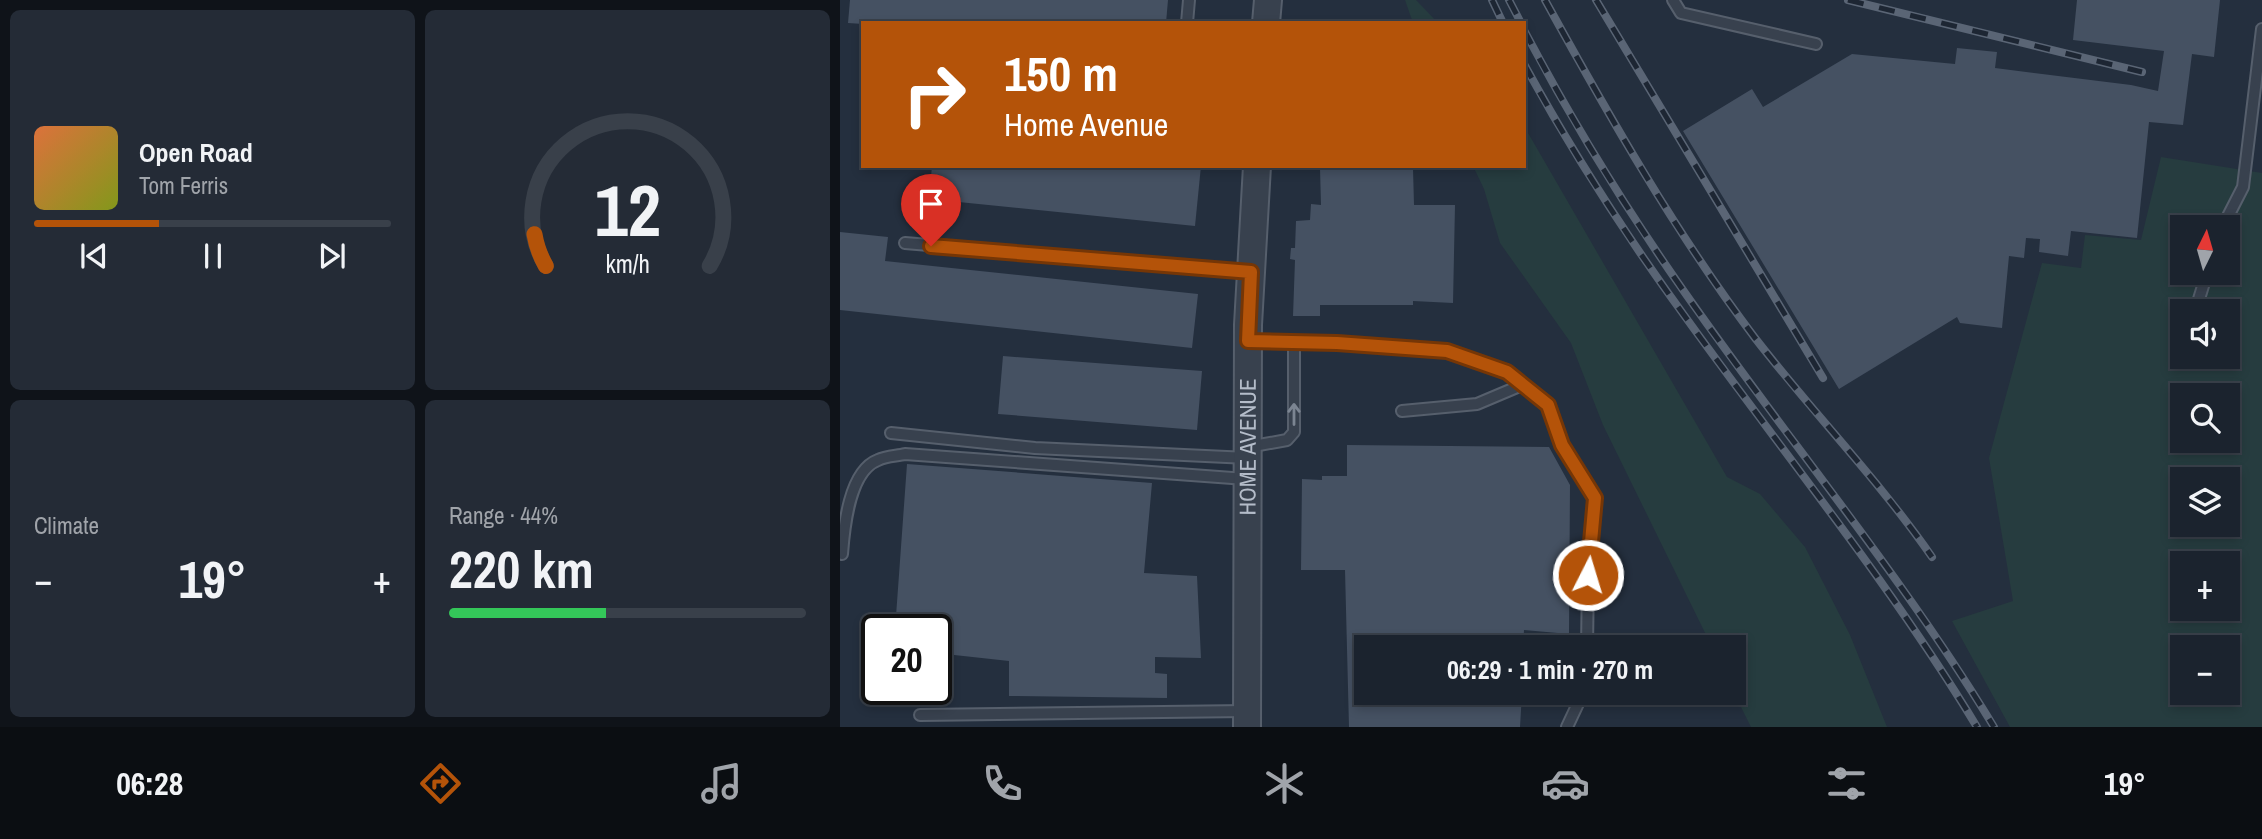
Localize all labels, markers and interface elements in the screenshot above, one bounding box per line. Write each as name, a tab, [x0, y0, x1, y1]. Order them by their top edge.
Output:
text: 150 m	[1004, 40, 1118, 106]
icon: right	[889, 49, 980, 140]
text: Home Avenue	[1004, 103, 1168, 146]
text: Open Road	[139, 135, 253, 170]
text: 12	[594, 162, 661, 260]
text: Tom Ferris	[139, 170, 228, 201]
pin	[901, 174, 961, 246]
icon: arrive	[912, 185, 950, 223]
north arrow	[2170, 215, 2240, 285]
map controls	[2170, 215, 2240, 705]
icon: previous	[75, 237, 113, 275]
icon: pause	[194, 237, 232, 275]
icon: next	[313, 237, 351, 275]
text: km/h	[605, 247, 650, 281]
button: sound	[2170, 299, 2240, 369]
street label: HOME AVENUE	[1232, 378, 1263, 516]
button: search	[2170, 383, 2240, 453]
one-way arrow	[1287, 402, 1301, 425]
button: layers	[2170, 467, 2240, 537]
text: Range · 44%	[449, 500, 558, 531]
text: Climate	[34, 510, 99, 541]
text: 220 km	[449, 534, 594, 604]
position arrow	[1551, 538, 1625, 612]
text: 19°	[178, 544, 247, 614]
button: +	[2170, 551, 2240, 621]
text: −	[34, 554, 52, 605]
text: +	[373, 554, 391, 605]
speed limit sign: 20	[861, 614, 952, 705]
button: −	[2170, 635, 2240, 705]
text: 06:29 · 1 min · 270 m	[1447, 652, 1653, 687]
icon: directions	[416, 759, 465, 808]
icon: music	[697, 759, 746, 808]
icon: phone	[978, 759, 1027, 808]
icon: climate	[1260, 759, 1309, 808]
icon: car	[1541, 759, 1590, 808]
icon: filters	[1822, 759, 1871, 808]
text: 06:28	[116, 762, 183, 805]
text: 19°	[2104, 762, 2146, 805]

